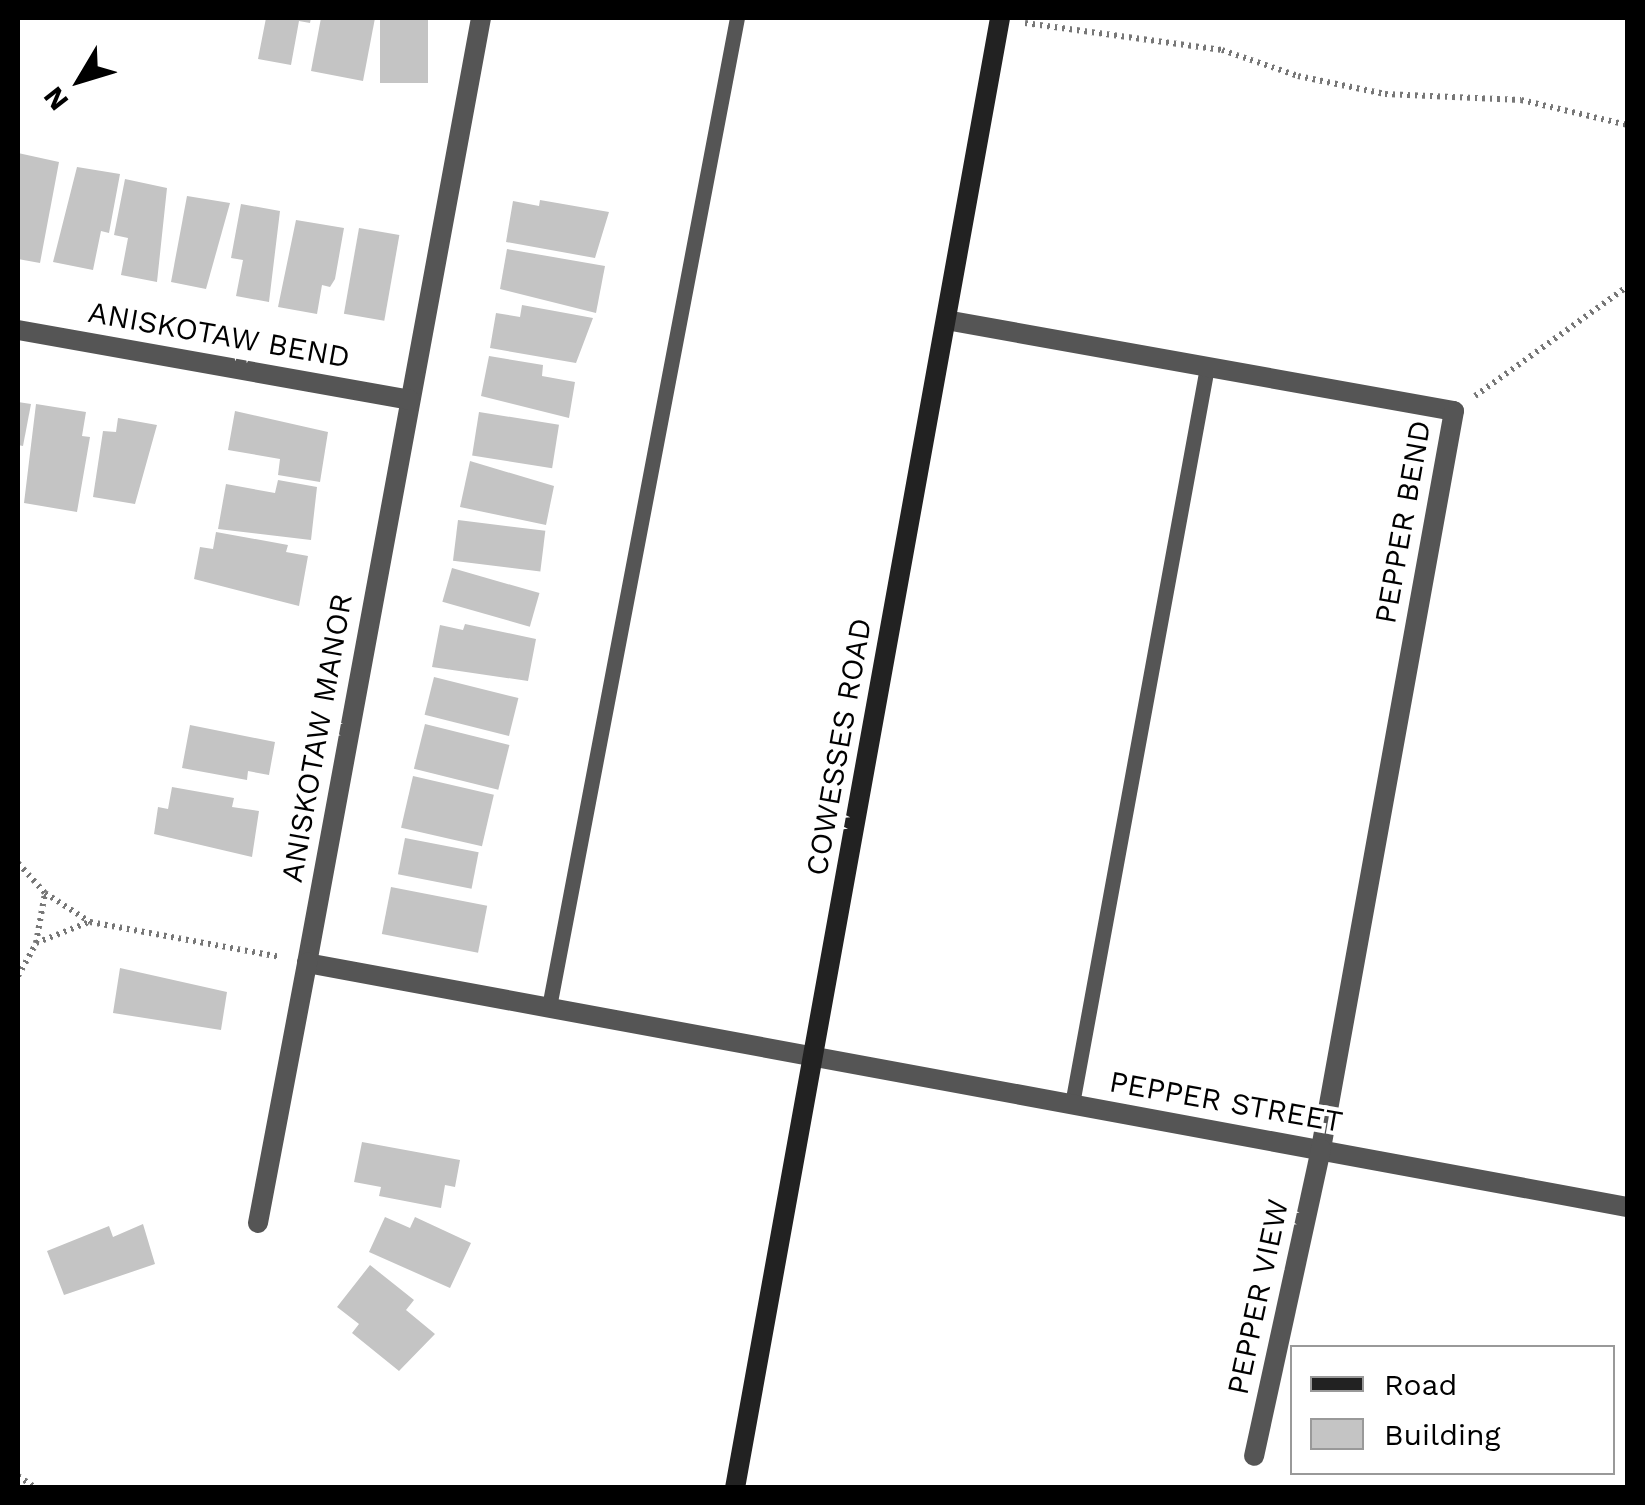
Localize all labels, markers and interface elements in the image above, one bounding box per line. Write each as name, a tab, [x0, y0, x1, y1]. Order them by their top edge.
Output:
north arrow	[30, 30, 130, 130]
text: N	[37, 80, 75, 117]
street label: ANISKOTAW BEND	[85, 294, 353, 376]
street label: PEPPER BEND	[1367, 418, 1439, 626]
street label: ANISKOTAW MANOR	[274, 590, 360, 886]
street label: COWESSES ROAD	[799, 615, 879, 879]
street label: PEPPER STREET	[1107, 1064, 1345, 1140]
street label: PEPPER VIEW	[1220, 1196, 1296, 1398]
legend	[1290, 1345, 1615, 1475]
text: Road	[1384, 1367, 1457, 1402]
text: Building	[1384, 1417, 1501, 1452]

